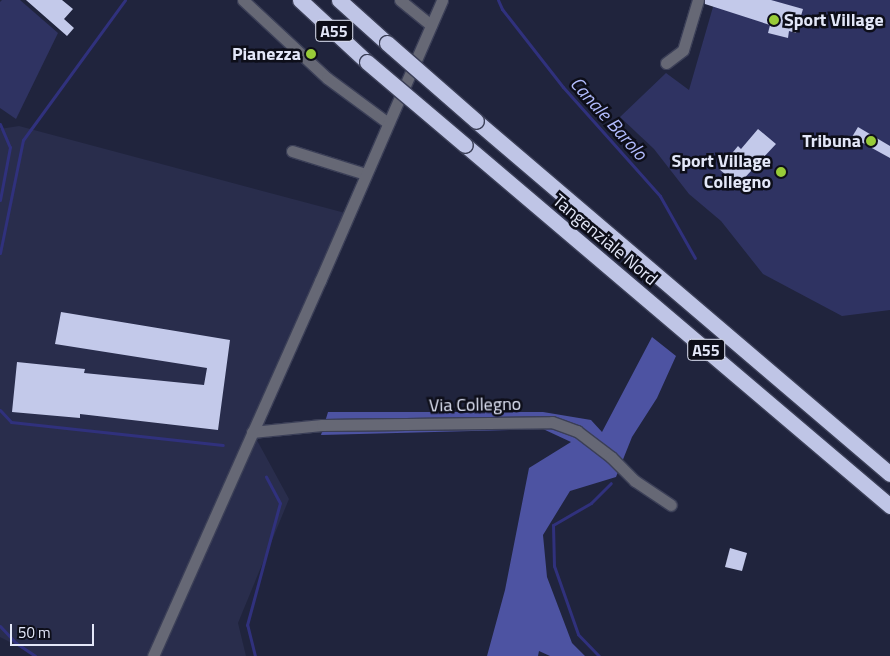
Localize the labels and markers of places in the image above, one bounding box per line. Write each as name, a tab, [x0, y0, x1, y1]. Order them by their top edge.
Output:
place label: Sport Village	[784, 9, 884, 31]
marker: Sport Village	[768, 14, 780, 26]
place label: Pianezza	[232, 43, 301, 65]
marker: Pianezza	[305, 48, 317, 60]
place label: Tribuna	[802, 130, 861, 152]
marker: Tribuna	[865, 135, 877, 147]
place label: Sport Village Collegno	[671, 151, 771, 193]
marker: Sport Village Collegno	[775, 166, 787, 178]

